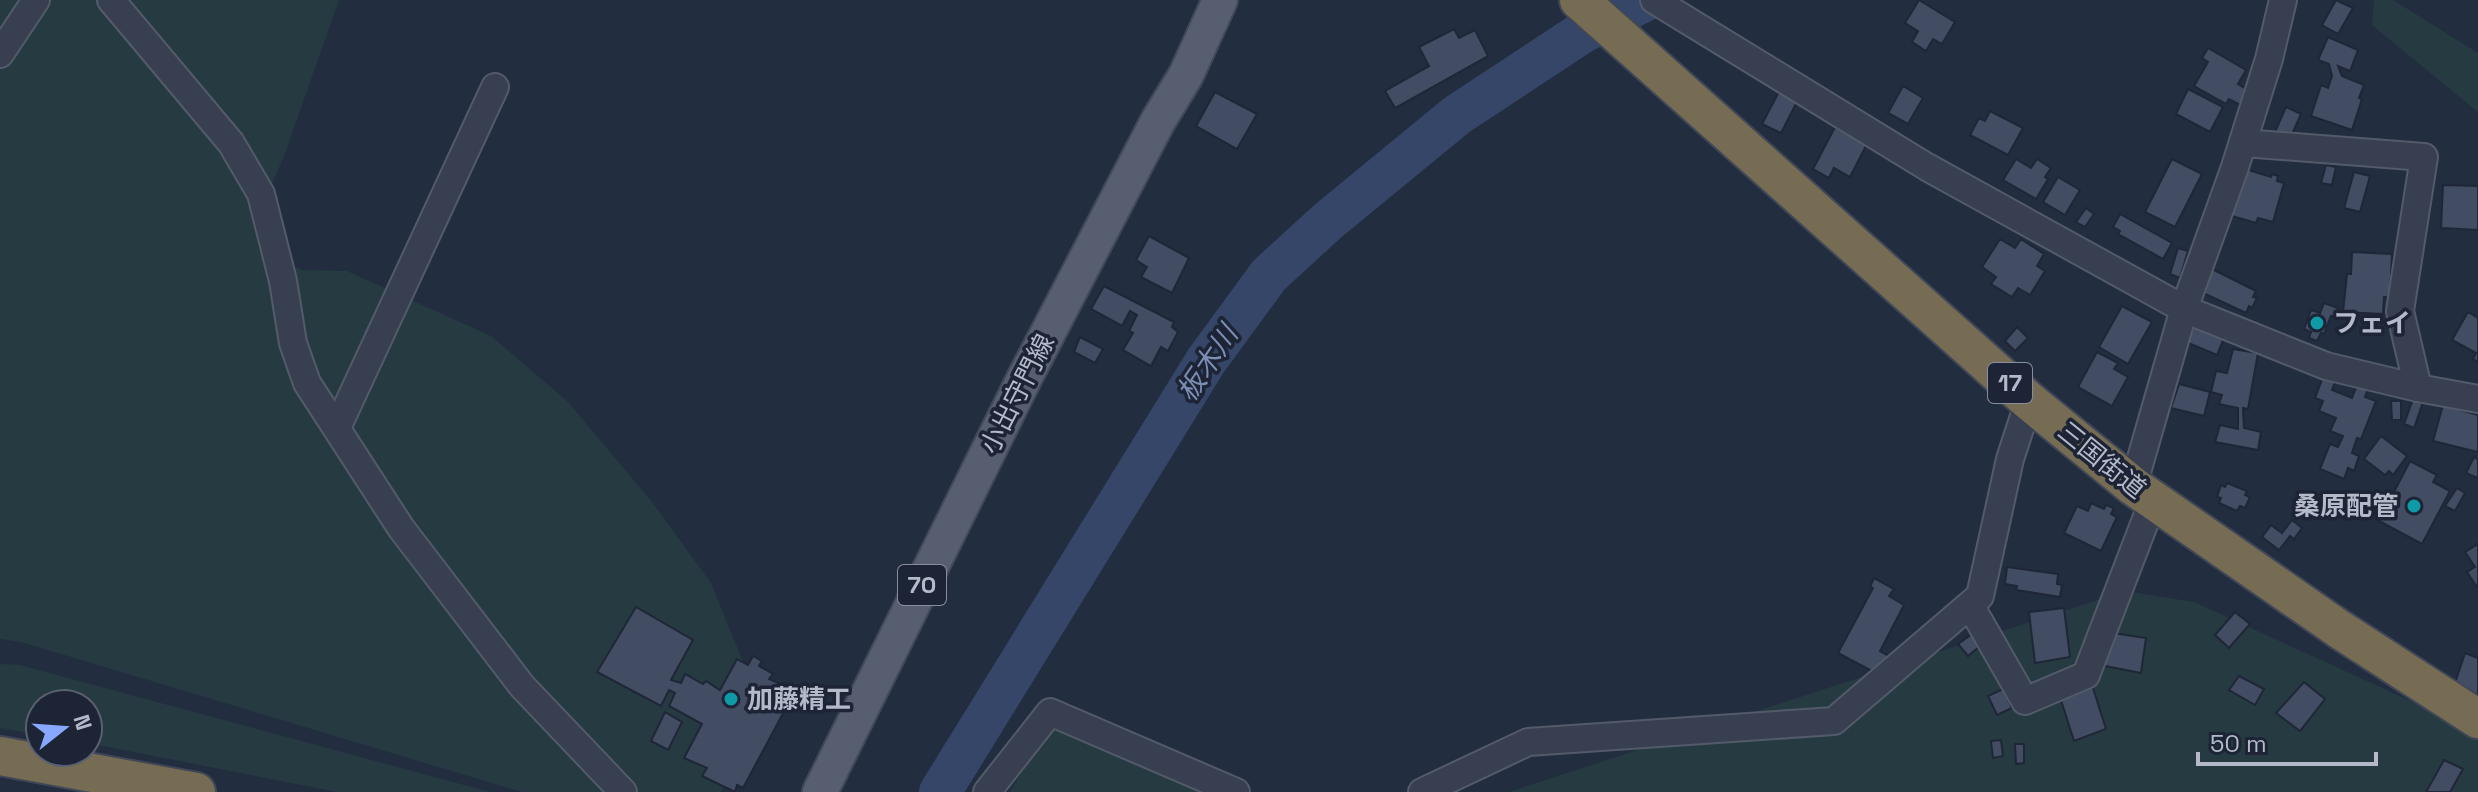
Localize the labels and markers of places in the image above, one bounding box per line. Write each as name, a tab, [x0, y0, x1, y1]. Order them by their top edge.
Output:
place label: フェイ	[2333, 306, 2411, 340]
marker: フェイ	[2308, 314, 2326, 332]
place label: 桑原配管	[2294, 489, 2398, 523]
marker: 桑原配管	[2405, 497, 2423, 515]
place label: 加藤精工	[747, 682, 851, 716]
marker: 加藤精工	[722, 690, 740, 708]

